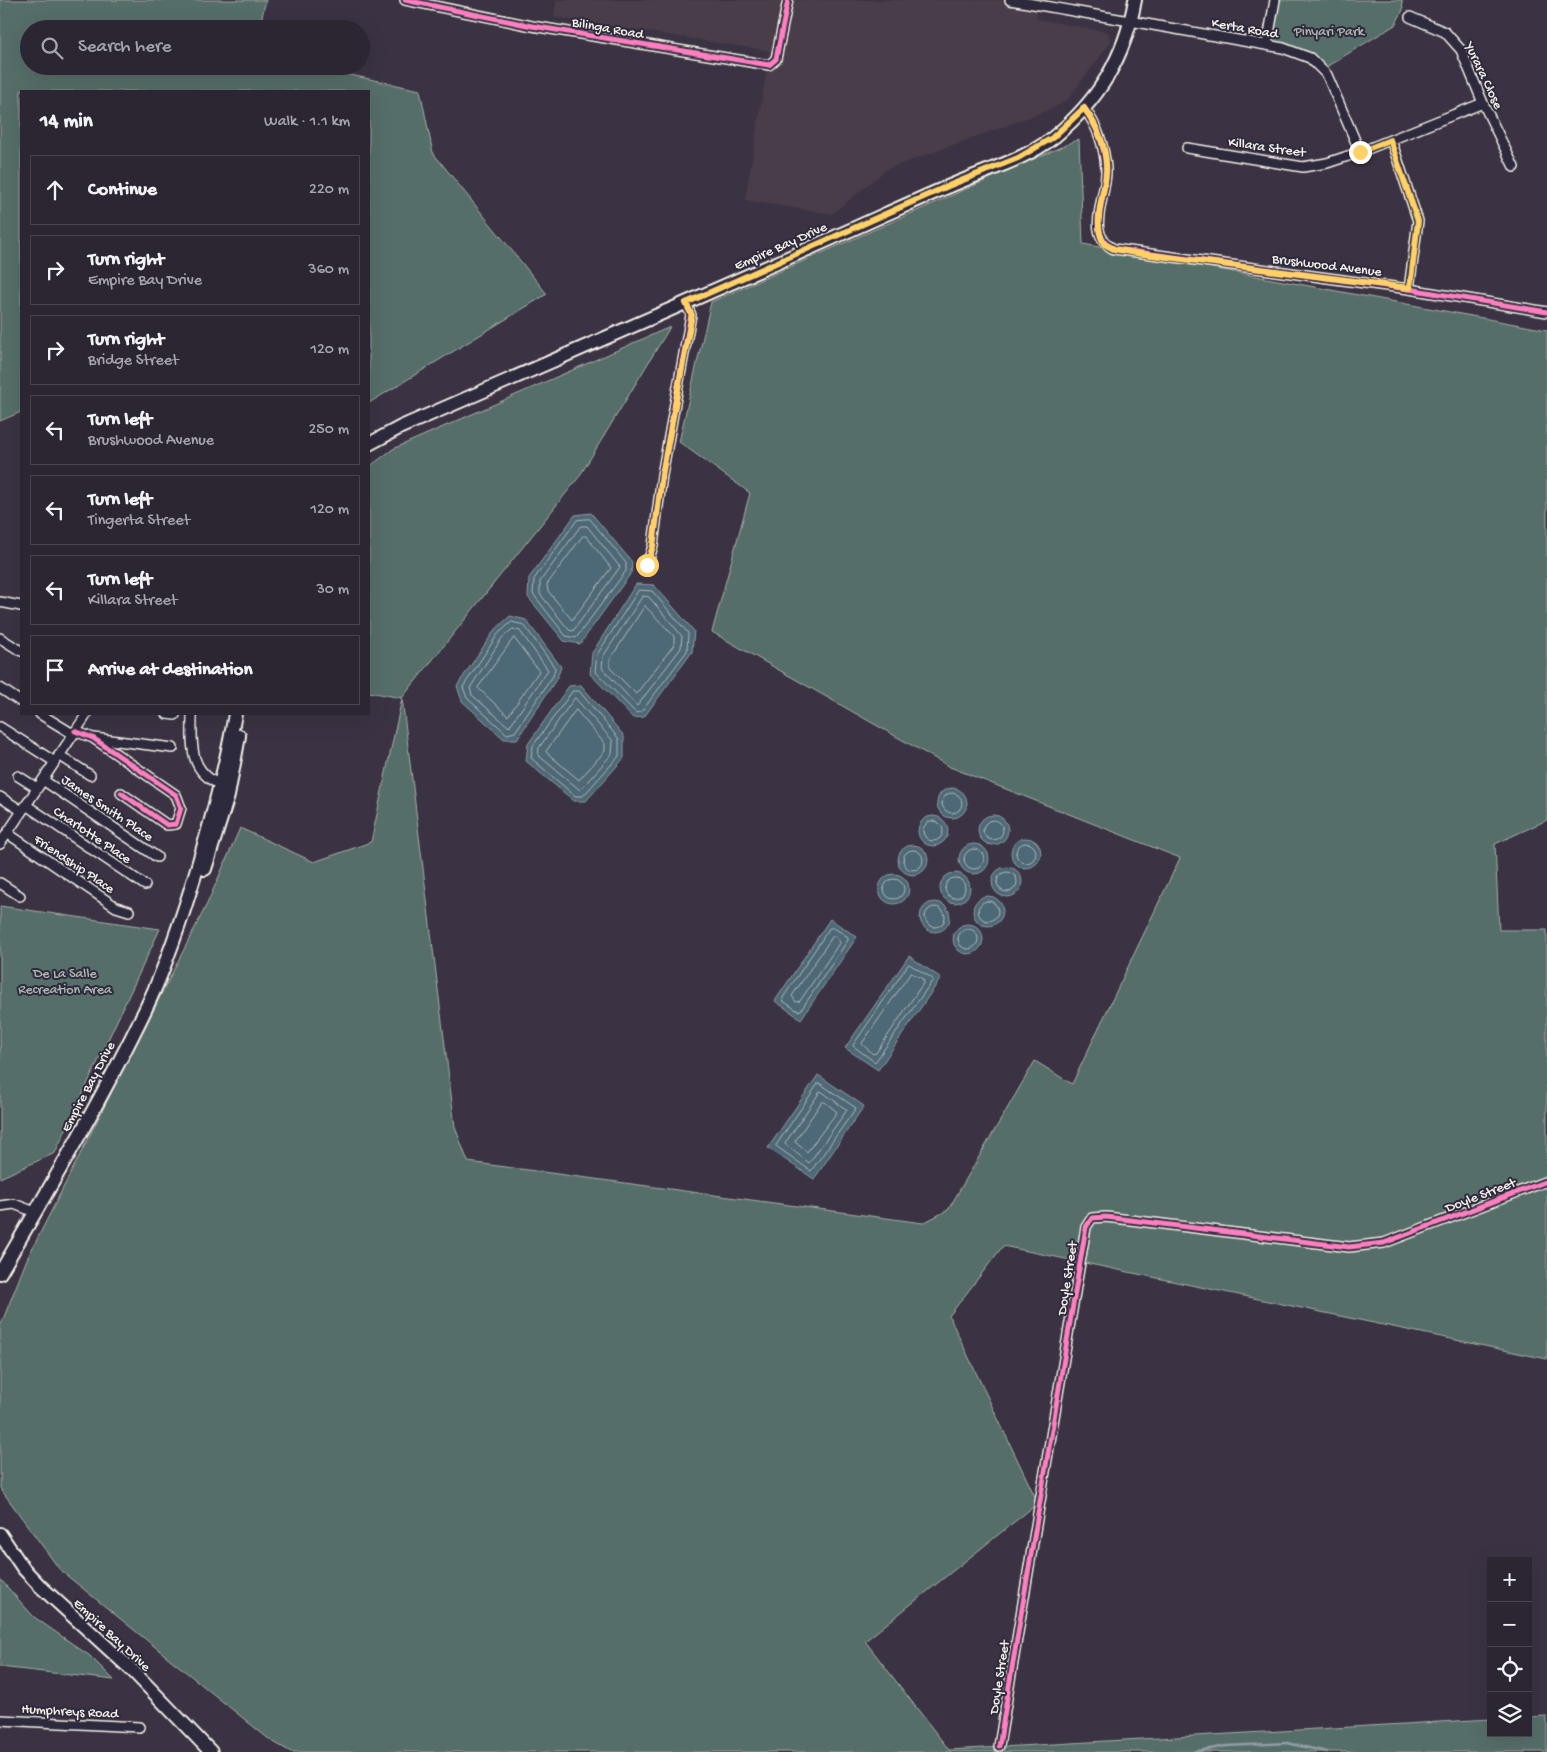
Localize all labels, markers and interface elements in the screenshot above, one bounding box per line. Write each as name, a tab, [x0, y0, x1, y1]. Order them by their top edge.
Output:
street label: Bilinga Road	[569, 15, 647, 44]
street label: Kerta Road	[1210, 15, 1281, 44]
search box	[20, 20, 370, 75]
park label: Pinyari Park	[1293, 24, 1366, 41]
icon: search	[38, 34, 66, 62]
text: Search here	[78, 36, 172, 59]
street label: Yurara Close	[1459, 38, 1506, 113]
text: 14 min	[40, 110, 93, 135]
text: Walk · 1.1 km	[264, 113, 350, 132]
street label: Killara Street	[1227, 135, 1308, 163]
route end	[1349, 141, 1372, 164]
icon: ahead	[41, 176, 69, 204]
text: Continue	[88, 179, 157, 202]
text: 220 m	[309, 181, 349, 200]
street label: Empire Bay Drive	[732, 219, 831, 275]
text: Turn right	[88, 249, 164, 272]
street label: Brushwood Avenue	[1270, 251, 1383, 282]
icon: right	[41, 256, 69, 284]
text: 360 m	[308, 261, 349, 280]
text: Empire Bay Drive	[88, 272, 202, 291]
text: Turn right	[88, 329, 164, 352]
icon: right	[41, 336, 69, 364]
text: 120 m	[310, 341, 349, 360]
text: Bridge Street	[88, 352, 179, 371]
text: Turn left	[88, 409, 152, 432]
icon: left	[41, 416, 69, 444]
text: 250 m	[309, 421, 349, 440]
text: Brushwood Avenue	[88, 432, 214, 451]
text: Turn left	[88, 489, 152, 512]
icon: left	[41, 496, 69, 524]
text: 120 m	[310, 501, 349, 520]
text: Tingerta Street	[88, 512, 190, 531]
route start	[636, 554, 659, 577]
text: Turn left	[88, 569, 152, 592]
icon: left	[41, 576, 69, 604]
text: 30 m	[316, 581, 349, 600]
text: Killara Street	[88, 592, 177, 611]
icon: arrive	[41, 656, 69, 684]
text: Arrive at destination	[88, 659, 252, 682]
street label: James Smith Place	[57, 772, 157, 847]
street label: Charlotte Place	[49, 804, 135, 869]
street label: Friendship Place	[29, 831, 118, 899]
park label: De La Salle Recreation Area	[18, 966, 113, 999]
street label: Empire Bay Drive	[58, 1038, 120, 1135]
street label: Doyle Street	[1442, 1175, 1520, 1218]
street label: Doyle Street	[1054, 1239, 1083, 1317]
map controls	[1487, 1557, 1532, 1737]
button: +	[1487, 1557, 1532, 1602]
street label: Empire Bay Drive	[69, 1596, 154, 1677]
button: −	[1487, 1602, 1532, 1647]
street label: Doyle Street	[986, 1638, 1015, 1716]
button: locate	[1487, 1647, 1532, 1692]
button: layers	[1487, 1692, 1532, 1737]
street label: Humphreys Road	[21, 1701, 121, 1724]

